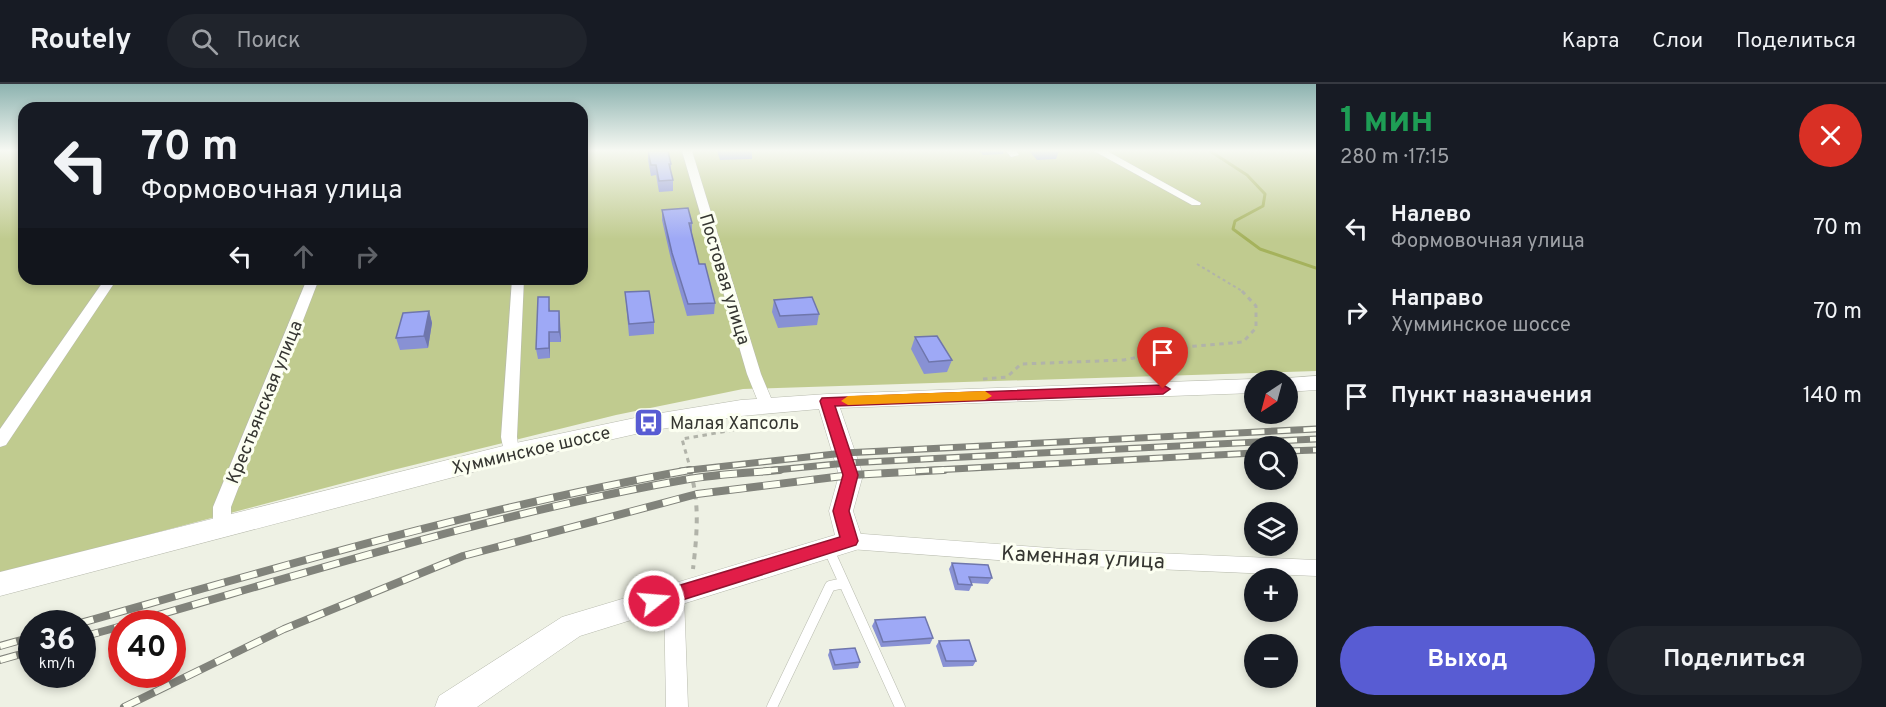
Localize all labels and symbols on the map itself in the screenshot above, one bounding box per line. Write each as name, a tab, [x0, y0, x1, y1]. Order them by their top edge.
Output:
street label: Постовая улица	[693, 211, 754, 348]
street label: Крестьянская улица	[222, 317, 309, 488]
pin	[1137, 327, 1188, 389]
north arrow	[1244, 370, 1298, 424]
bus stop icon: Малая Хапсоль	[633, 407, 665, 439]
place label: Малая Хапсоль	[670, 413, 799, 436]
street label: Хумминское шоссе	[450, 422, 613, 481]
street label: Каменная улица	[1000, 541, 1166, 576]
position arrow	[622, 569, 686, 633]
speed limit sign: 40	[108, 610, 186, 688]

